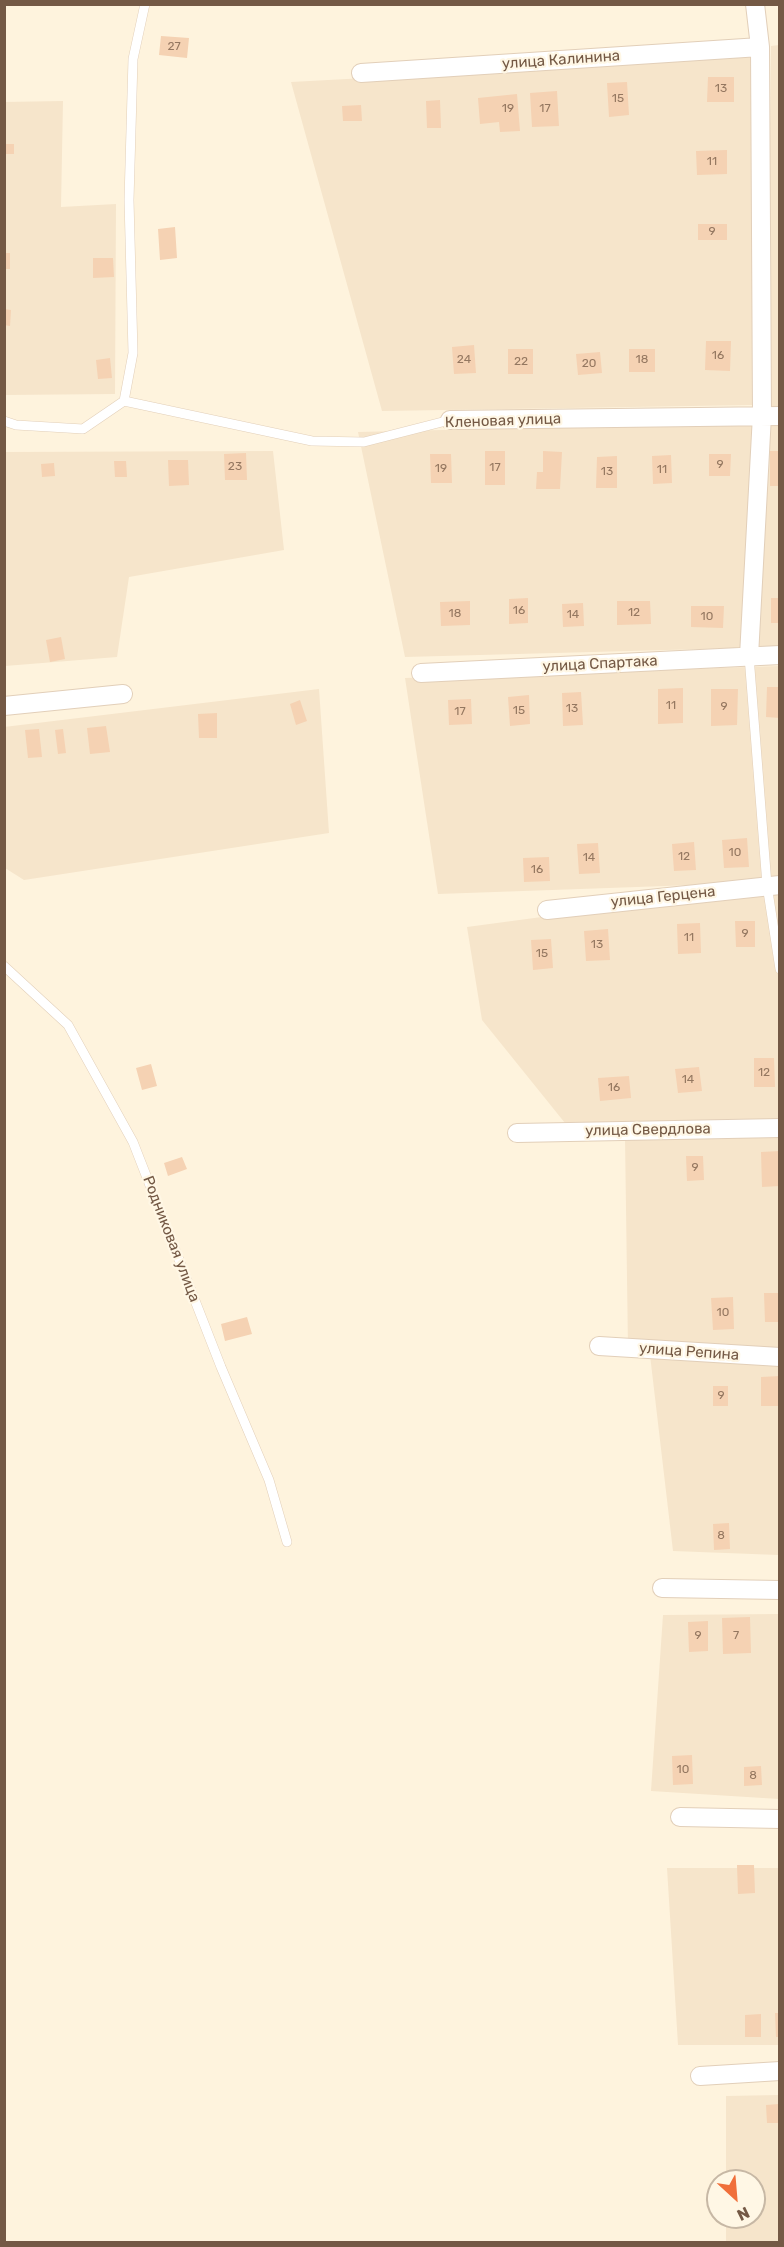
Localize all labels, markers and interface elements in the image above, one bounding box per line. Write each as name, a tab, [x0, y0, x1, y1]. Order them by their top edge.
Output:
house number: 27	[167, 40, 181, 54]
street label: улица Калинина	[501, 47, 621, 73]
house number: 13	[715, 82, 727, 96]
house number: 15	[612, 92, 624, 106]
house number: 19	[502, 102, 514, 116]
house number: 17	[539, 102, 551, 116]
house number: 11	[707, 155, 717, 169]
house number: 9	[708, 225, 716, 239]
house number: 16	[712, 349, 724, 363]
house number: 24	[457, 353, 471, 367]
house number: 18	[636, 353, 648, 367]
house number: 22	[514, 355, 528, 369]
house number: 20	[582, 357, 596, 371]
street label: Кленовая улица	[445, 410, 561, 432]
house number: 9	[716, 458, 724, 472]
house number: 23	[228, 460, 242, 474]
house number: 17	[489, 461, 501, 475]
house number: 19	[435, 462, 447, 476]
house number: 11	[657, 463, 667, 477]
house number: 13	[601, 465, 613, 479]
house number: 16	[513, 604, 525, 618]
house number: 12	[628, 606, 640, 620]
house number: 18	[449, 607, 461, 621]
house number: 14	[567, 608, 579, 622]
house number: 10	[701, 610, 713, 624]
street label: улица Спартака	[542, 652, 658, 676]
house number: 11	[666, 699, 676, 713]
house number: 9	[720, 700, 728, 714]
house number: 13	[566, 702, 578, 716]
house number: 15	[513, 704, 525, 718]
house number: 17	[454, 705, 466, 719]
house number: 10	[729, 846, 741, 860]
house number: 12	[678, 850, 690, 864]
house number: 14	[583, 851, 595, 865]
house number: 16	[531, 863, 543, 877]
street label: улица Герцена	[610, 883, 716, 911]
house number: 9	[741, 927, 749, 941]
house number: 11	[684, 931, 694, 945]
house number: 13	[591, 938, 603, 952]
house number: 15	[536, 947, 548, 961]
house number: 12	[758, 1066, 770, 1080]
house number: 14	[682, 1073, 694, 1087]
house number: 16	[608, 1081, 620, 1095]
street label: улица Свердлова	[585, 1120, 711, 1140]
house number: 9	[691, 1161, 699, 1175]
street label: Родниковая улица	[139, 1173, 203, 1305]
house number: 10	[717, 1306, 729, 1320]
street label: улица Репина	[638, 1340, 740, 1364]
house number: 9	[717, 1389, 725, 1403]
house number: 8	[717, 1529, 725, 1543]
house number: 9	[694, 1629, 702, 1643]
house number: 7	[733, 1629, 739, 1643]
house number: 10	[677, 1763, 689, 1777]
house number: 8	[749, 1769, 757, 1783]
north arrow	[706, 2169, 766, 2229]
text: N	[734, 2203, 753, 2225]

